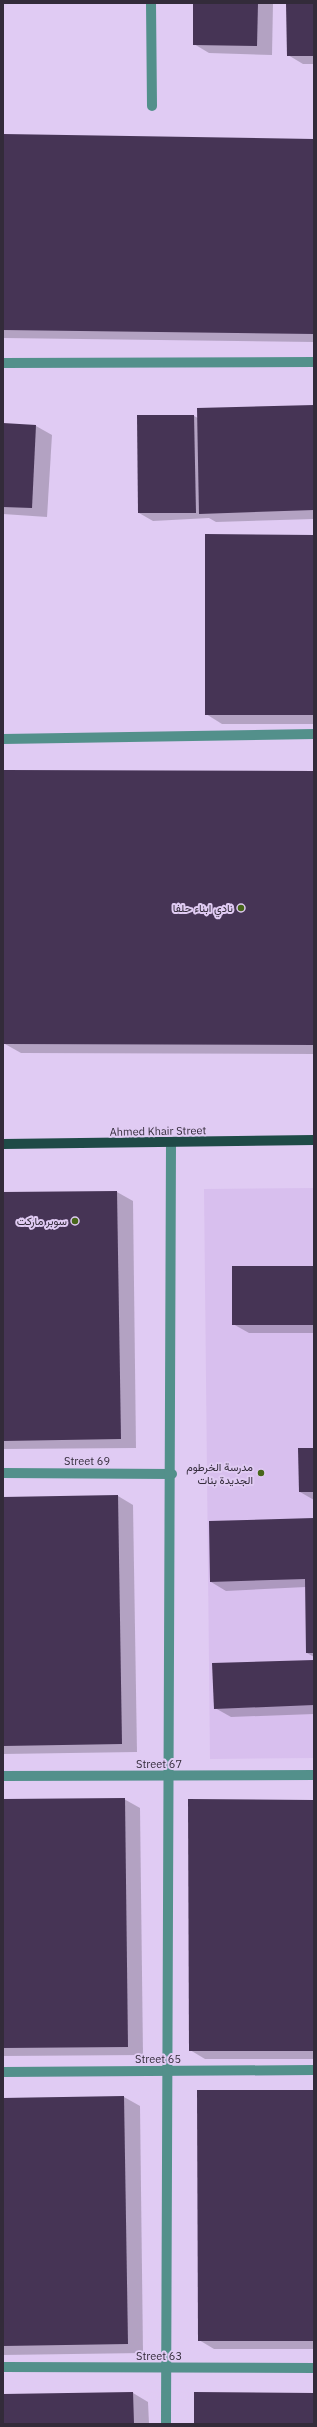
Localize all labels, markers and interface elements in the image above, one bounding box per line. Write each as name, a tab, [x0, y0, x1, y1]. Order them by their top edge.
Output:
place label: نادي ابناء حلفا	[173, 901, 233, 918]
marker: نادي ابناء حلفا	[236, 903, 246, 913]
street label: Ahmed Khair Street	[110, 1123, 207, 1139]
place label: سوبر ماركت	[17, 1214, 67, 1228]
marker: سوبر ماركت	[70, 1216, 80, 1226]
street label: Street 69	[64, 1454, 110, 1468]
place label: مدرسة الخرطوم الجديدة بنات	[186, 1460, 253, 1487]
marker: مدرسة الخرطوم الجديدة بنات	[256, 1468, 266, 1478]
street label: Street 67	[136, 1757, 182, 1771]
street label: Street 65	[135, 2052, 181, 2066]
street label: Street 63	[136, 2349, 182, 2363]

